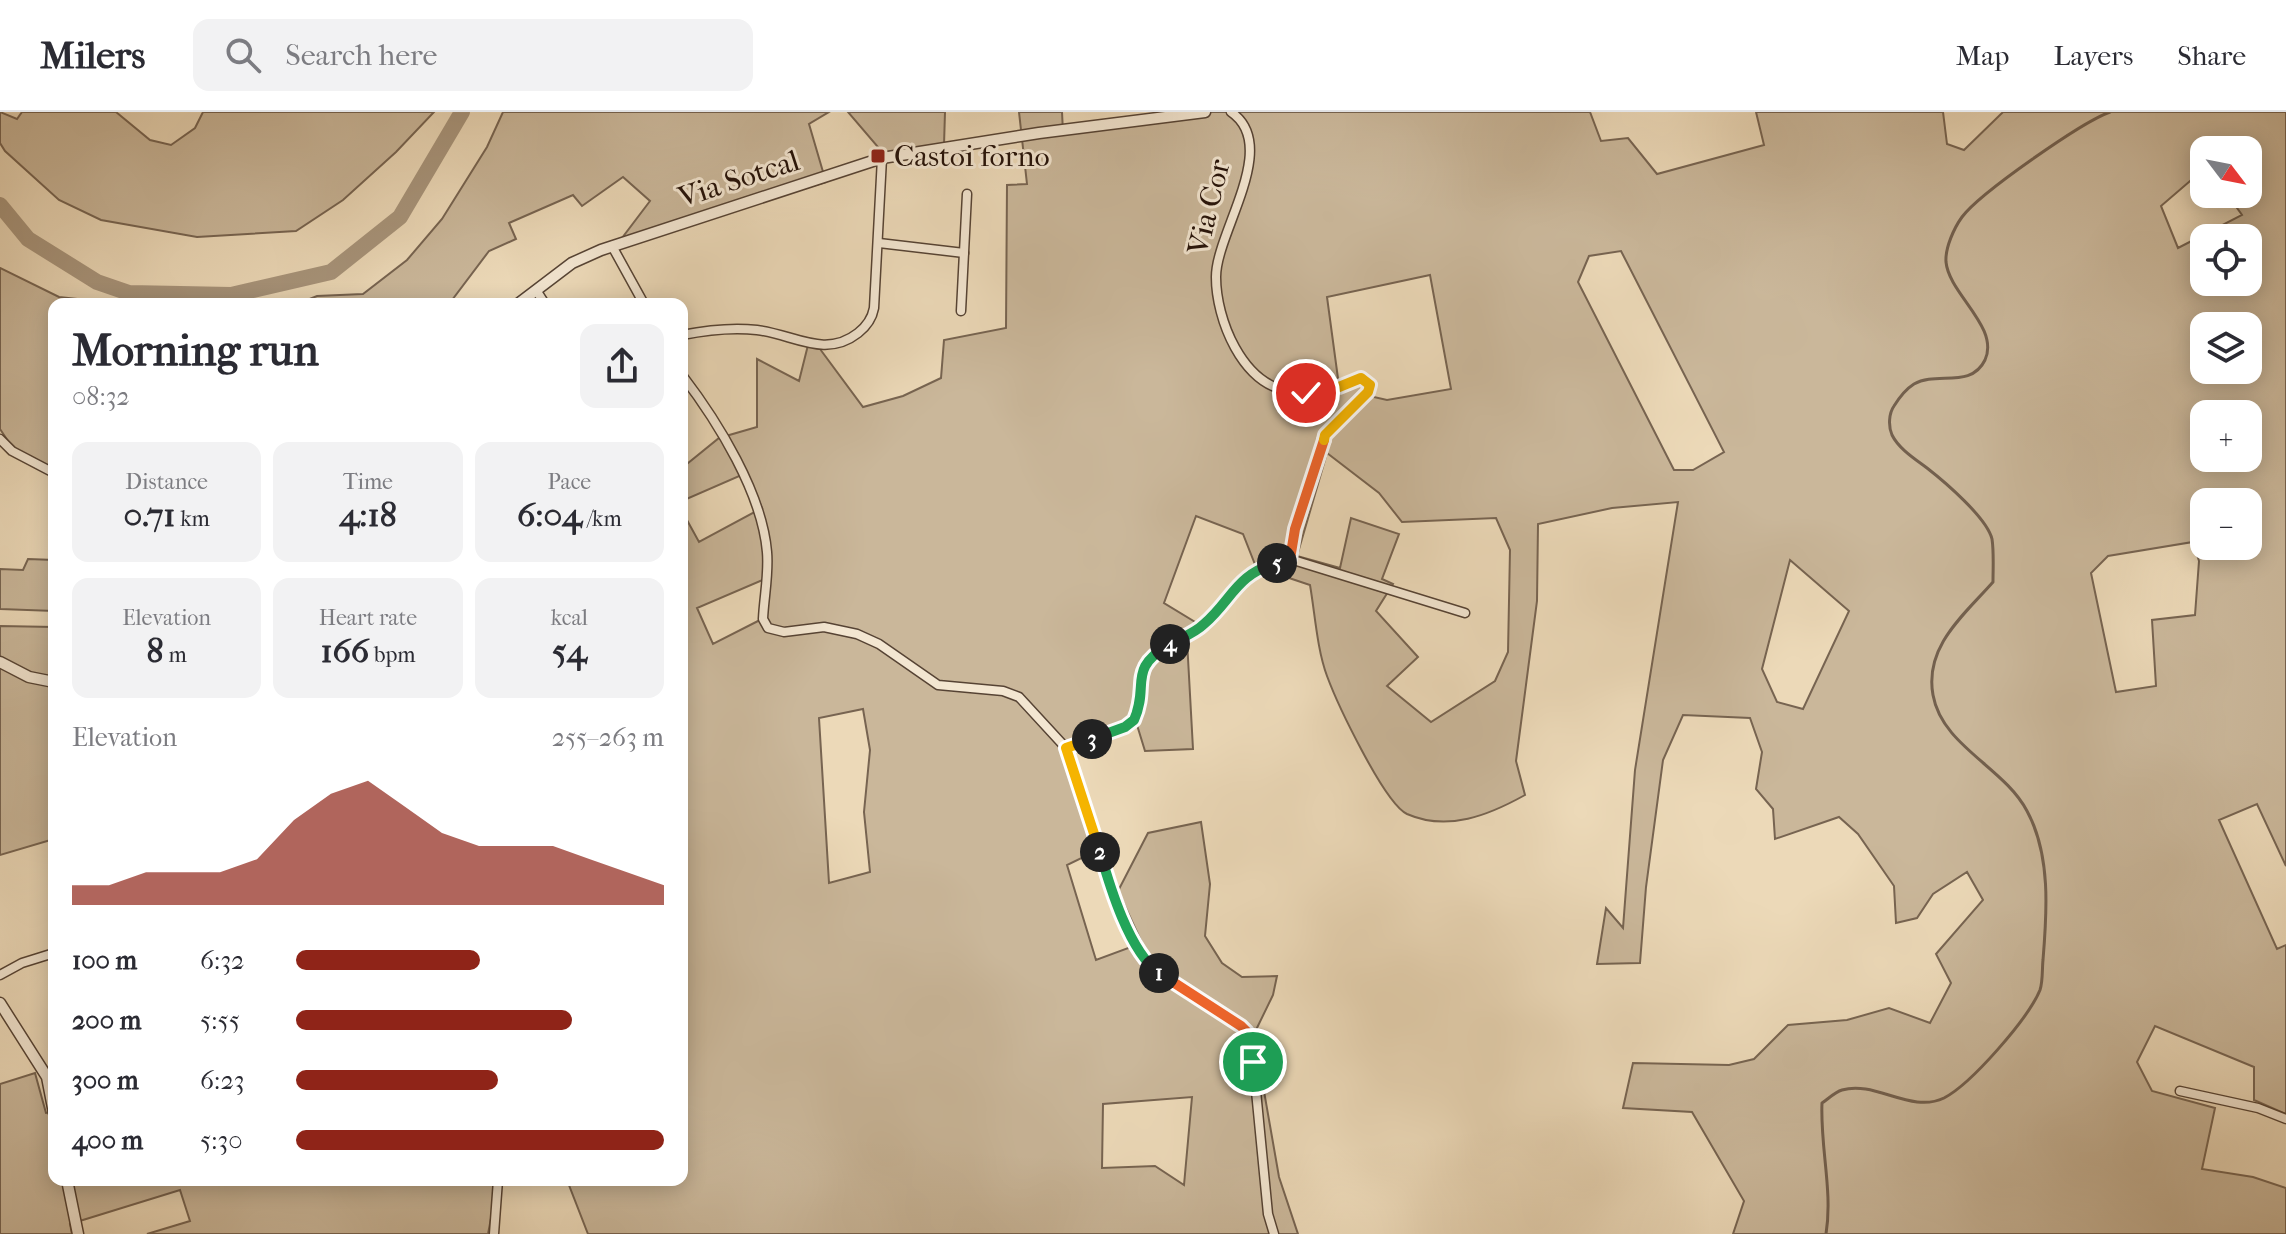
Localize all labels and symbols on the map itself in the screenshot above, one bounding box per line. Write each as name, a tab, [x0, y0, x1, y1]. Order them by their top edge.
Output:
north arrow	[2190, 136, 2262, 208]
place label: Castoi forno	[894, 139, 1050, 174]
street label: Via Sotcal	[673, 143, 804, 215]
marker: Castoi forno	[869, 147, 887, 165]
street label: Via Cor	[1180, 156, 1238, 259]
pin	[1272, 359, 1340, 427]
pin: 5	[1257, 543, 1297, 583]
pin: 4	[1150, 624, 1190, 664]
pin: 3	[1072, 719, 1112, 759]
pin: 2	[1080, 832, 1120, 872]
pin: 1	[1139, 953, 1179, 993]
pin	[1219, 1028, 1287, 1096]

